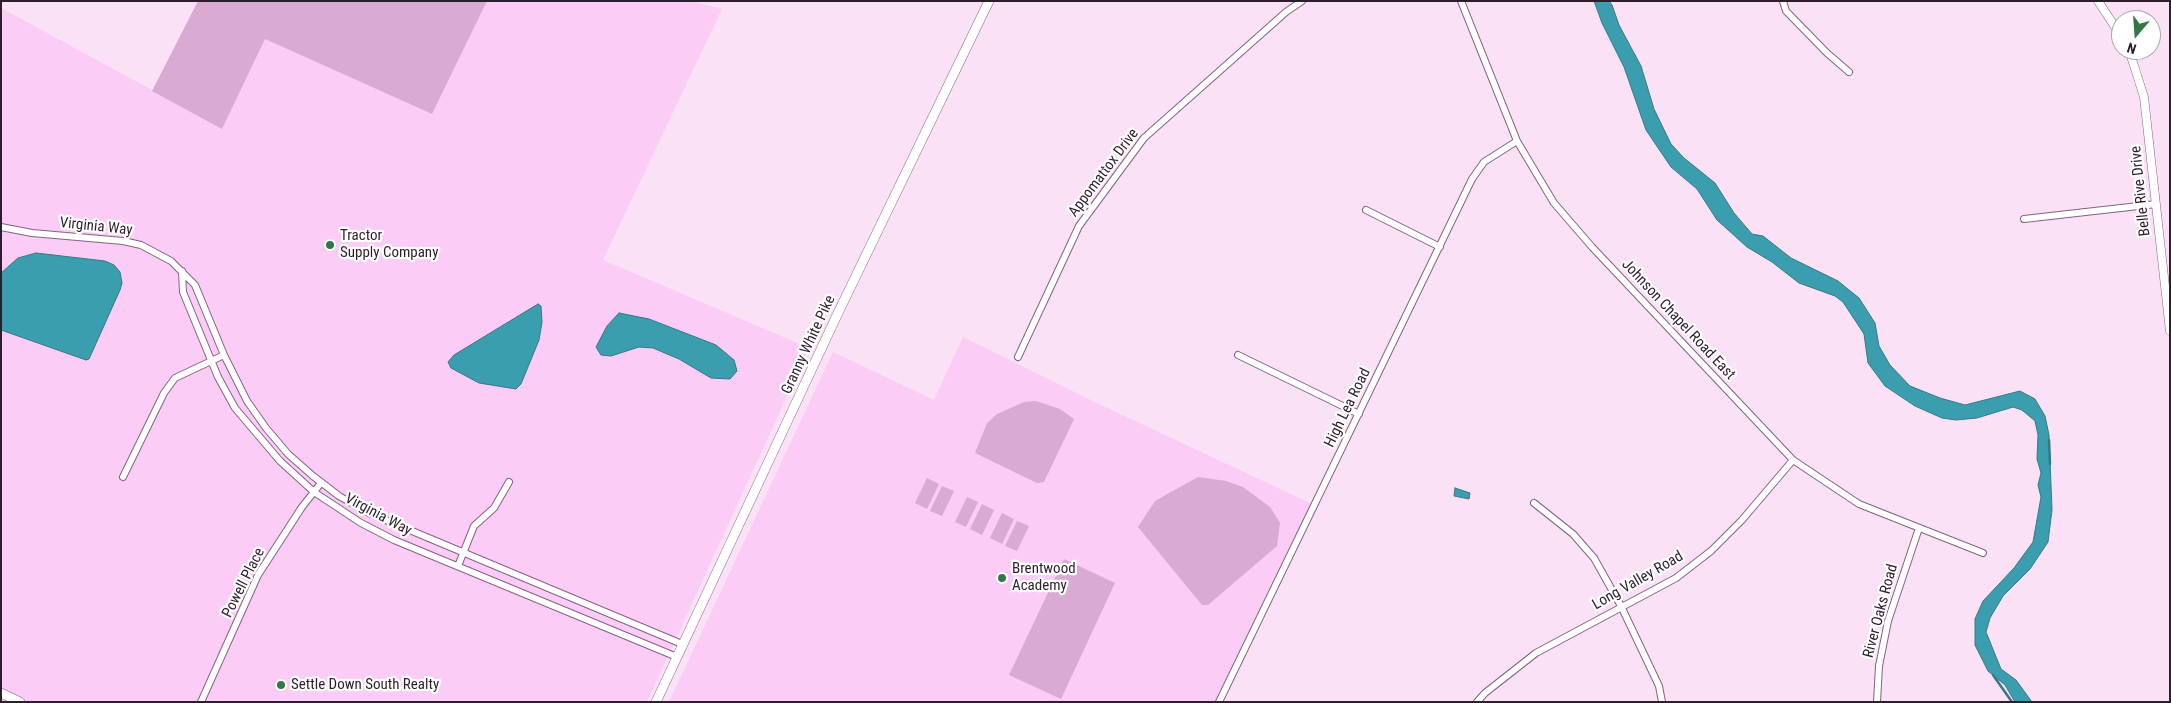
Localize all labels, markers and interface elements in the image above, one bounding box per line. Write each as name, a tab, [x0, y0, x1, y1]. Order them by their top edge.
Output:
north arrow	[2111, 10, 2161, 60]
text: N	[2125, 39, 2138, 57]
street label: Appomattox Drive	[1065, 125, 1143, 221]
street label: Belle Rive Drive	[2127, 145, 2155, 237]
street label: Virginia Way	[59, 214, 133, 240]
place label: Tractor Supply Company	[340, 227, 438, 262]
marker: Tractor Supply Company	[324, 239, 336, 251]
street label: Johnson Chapel Road East	[1618, 256, 1738, 384]
street label: Granny White Pike	[778, 293, 840, 397]
street label: High Lea Road	[1321, 366, 1375, 450]
street label: Virginia Way	[342, 490, 414, 540]
street label: Powell Place	[219, 545, 269, 621]
street label: Long Valley Road	[1589, 548, 1687, 614]
place label: Brentwood Academy	[1012, 560, 1076, 595]
street label: River Oaks Road	[1860, 562, 1902, 660]
marker: Brentwood Academy	[996, 572, 1008, 584]
place label: Settle Down South Realty	[291, 676, 439, 694]
marker: Settle Down South Realty	[275, 679, 287, 691]

